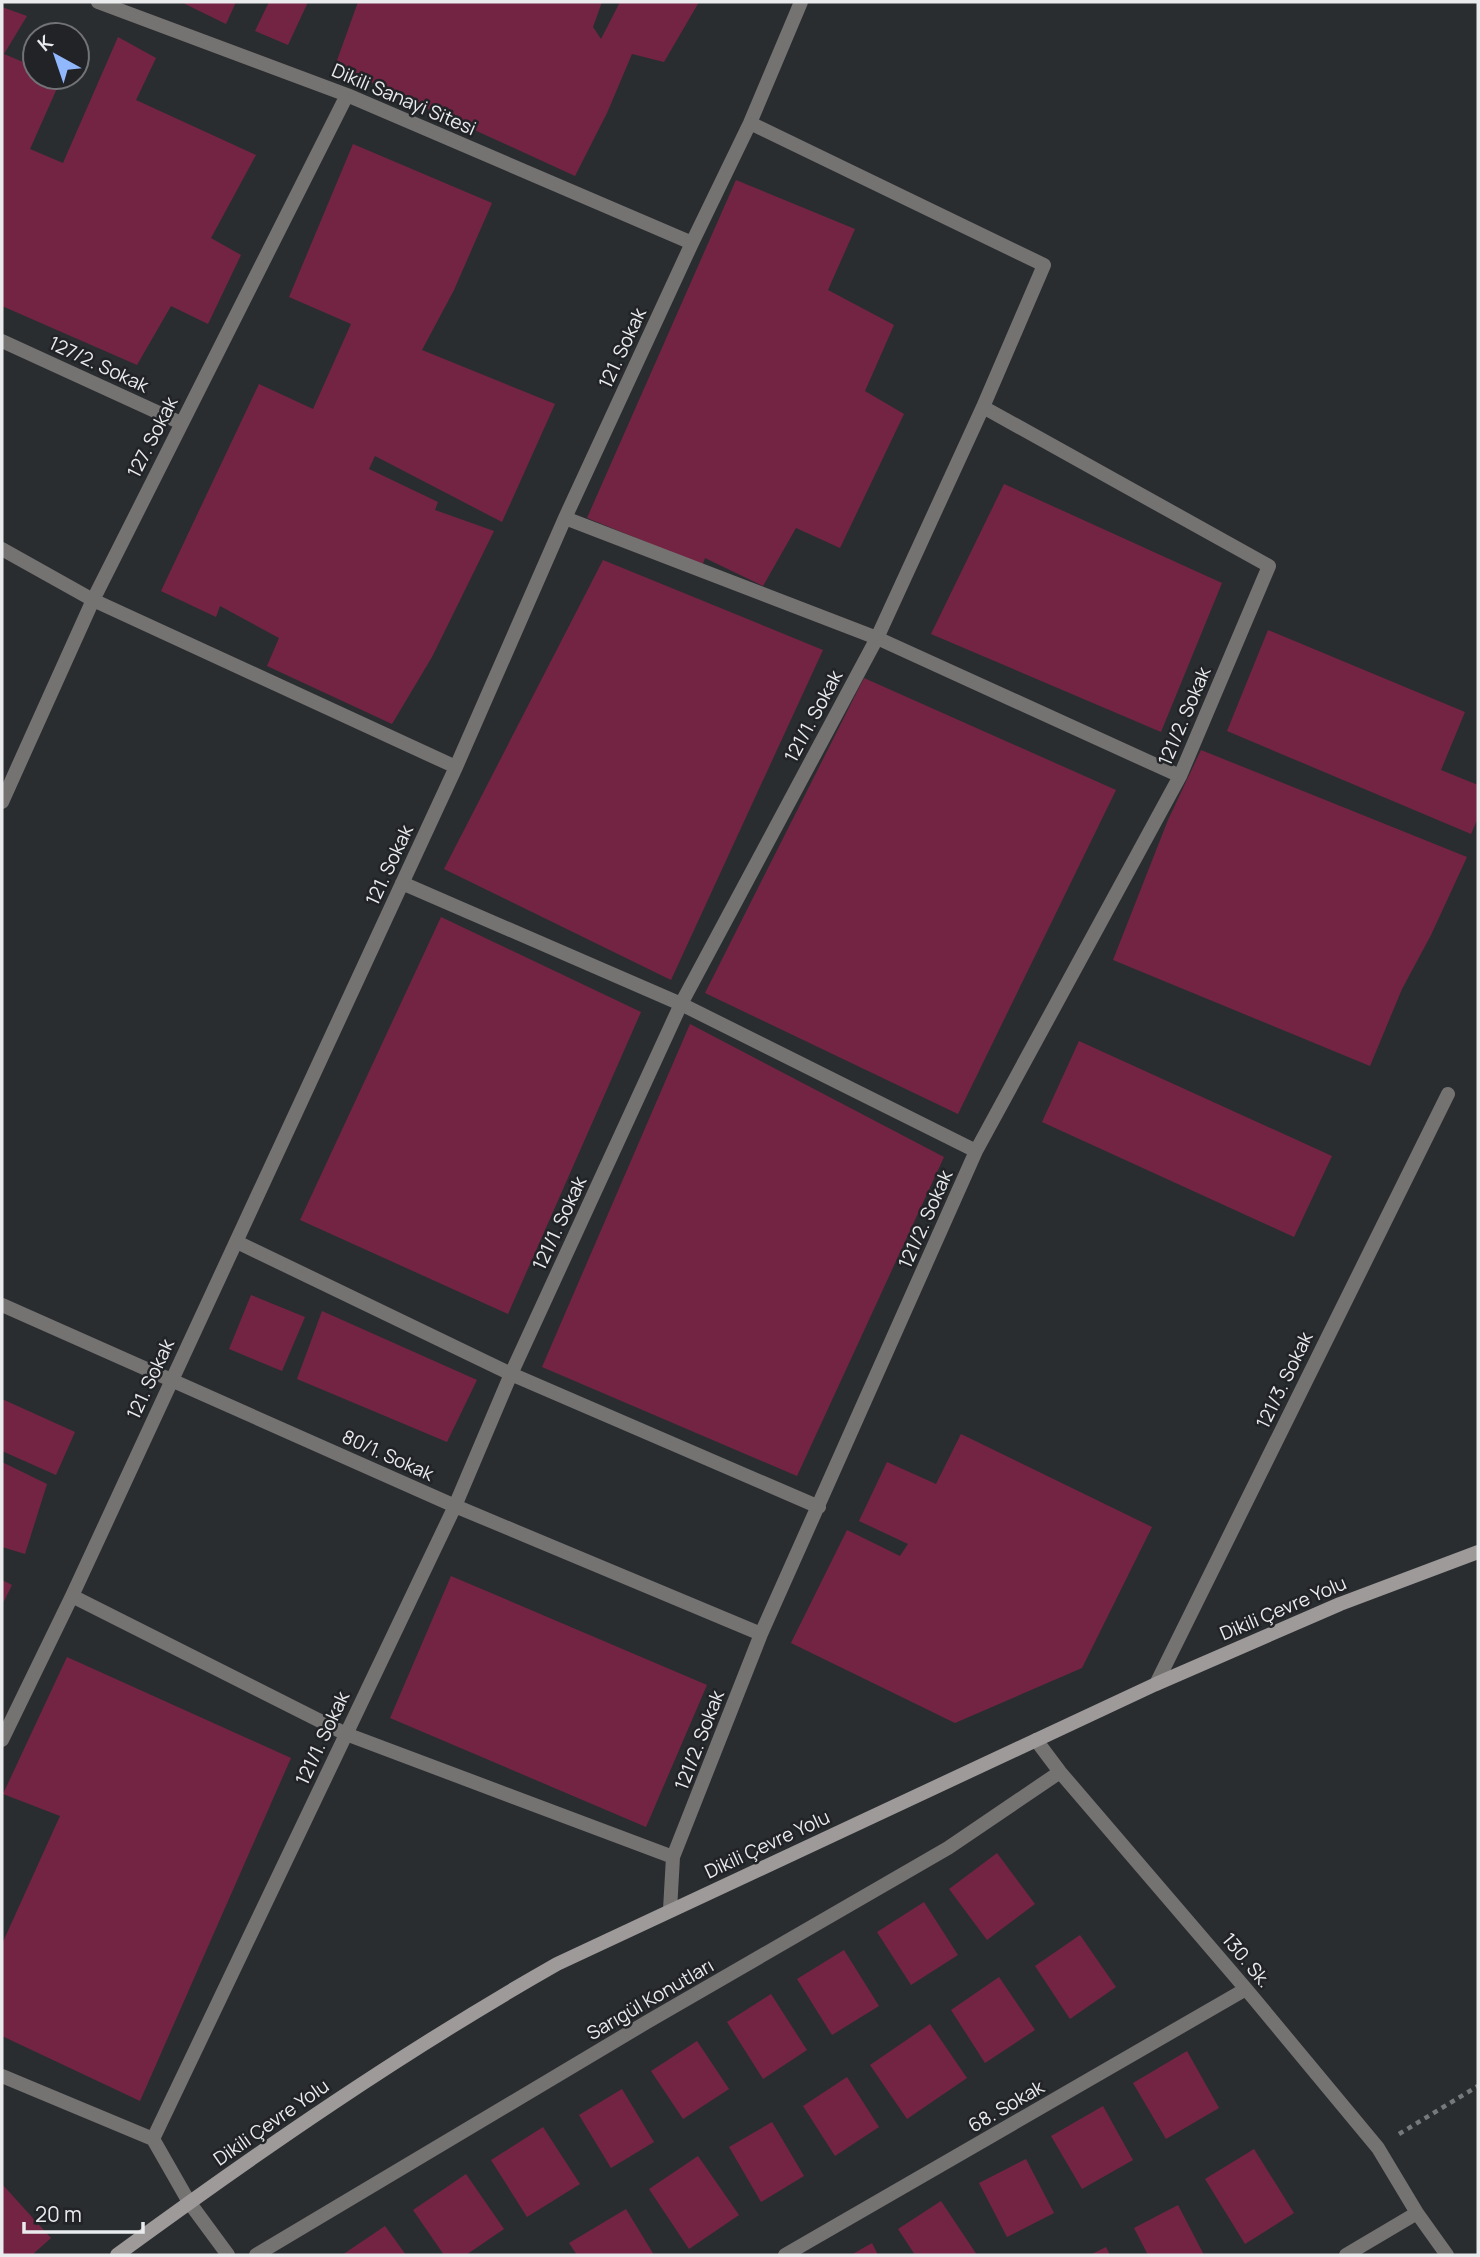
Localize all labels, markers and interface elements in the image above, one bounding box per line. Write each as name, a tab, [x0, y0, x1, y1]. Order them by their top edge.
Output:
north arrow	[21, 21, 91, 91]
text: K	[32, 29, 59, 57]
street label: Dikili Sanayi Sitesi	[328, 57, 480, 141]
street label: 121. Sokak	[592, 303, 652, 392]
street label: 127/2. Sokak	[45, 330, 153, 399]
street label: 127. Sokak	[121, 392, 184, 482]
street label: 121/2. Sokak	[1152, 662, 1217, 769]
street label: 121/1. Sokak	[778, 665, 848, 767]
street label: 121. Sokak	[359, 820, 419, 909]
street label: 121/2. Sokak	[892, 1165, 958, 1272]
street label: 121/1. Sokak	[526, 1171, 592, 1274]
street label: 121/3. Sokak	[1249, 1327, 1319, 1433]
street label: 121. Sokak	[120, 1334, 180, 1423]
street label: 80/1. Sokak	[338, 1423, 438, 1487]
street label: Dikili Çevre Yolu	[1216, 1570, 1350, 1646]
street label: 121/1. Sokak	[289, 1686, 355, 1789]
street label: 121/2. Sokak	[668, 1686, 730, 1794]
street label: Dikili Çevre Yolu	[700, 1804, 834, 1884]
street label: 130. Sk.	[1216, 1927, 1278, 1993]
street label: Sarıgül Konutları	[582, 1952, 718, 2046]
street label: Dikili Çevre Yolu	[208, 2073, 334, 2171]
street label: 68. Sokak	[963, 2074, 1049, 2138]
scale bar	[24, 2190, 144, 2234]
text: 20 m	[35, 2200, 82, 2228]

